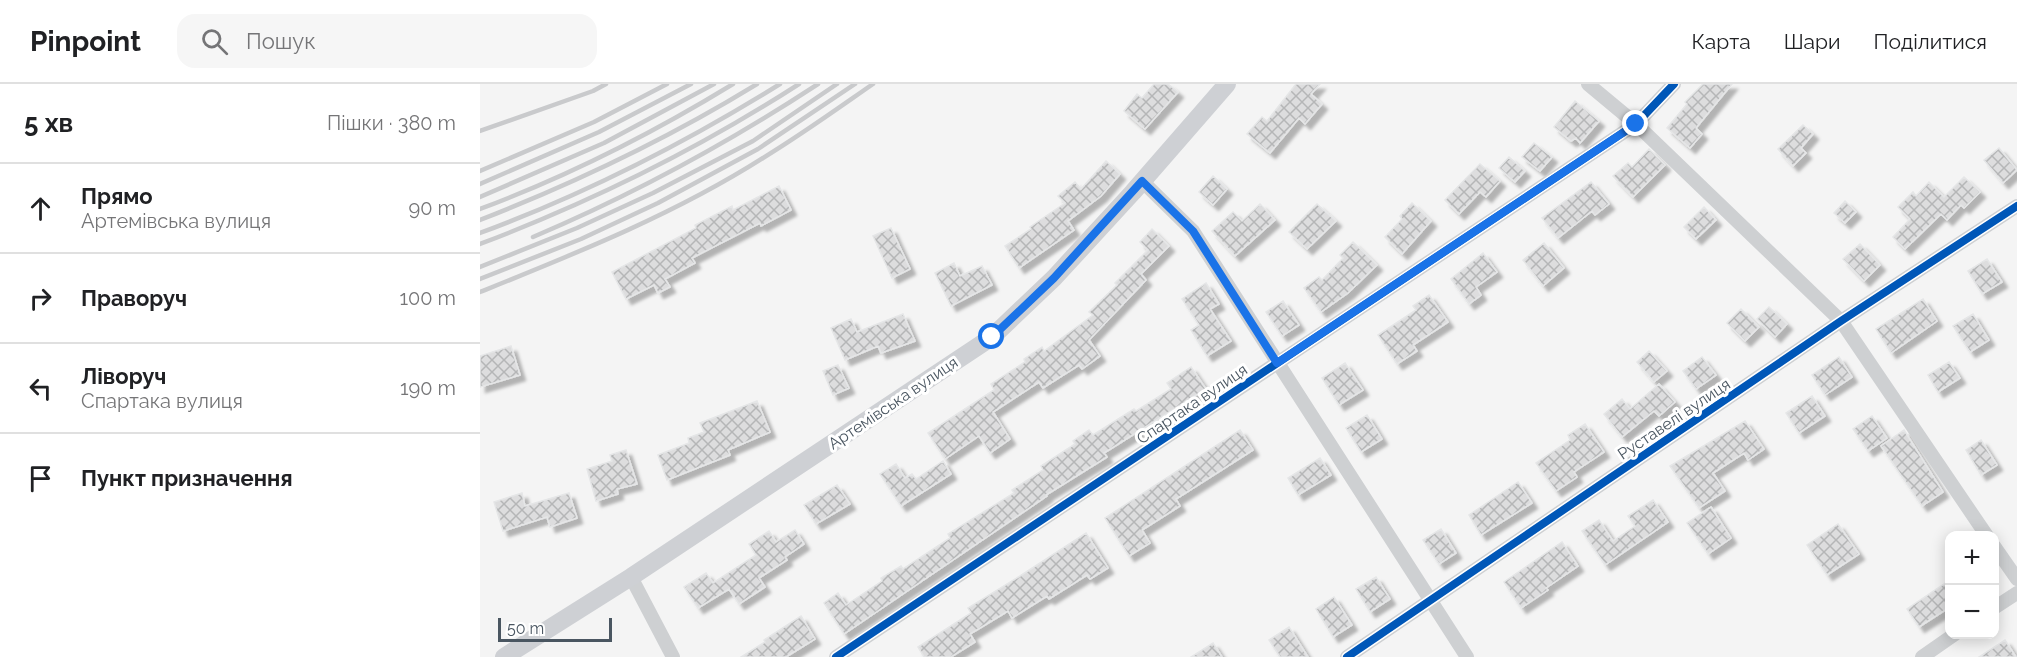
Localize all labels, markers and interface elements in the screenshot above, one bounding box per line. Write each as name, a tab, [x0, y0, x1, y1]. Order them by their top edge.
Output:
search box	[177, 14, 597, 68]
text: Pinpoint	[30, 25, 141, 58]
icon: search	[198, 25, 231, 58]
text: Пошук	[246, 28, 316, 54]
text: Карта	[1692, 29, 1751, 54]
text: Шари	[1784, 29, 1841, 54]
text: Поділитися	[1874, 29, 1987, 54]
text: 5 хв	[24, 108, 73, 138]
route end	[1622, 110, 1648, 136]
text: Пішки · 380 m	[327, 111, 456, 135]
text: Прямо	[81, 183, 153, 209]
icon: ahead	[24, 192, 57, 225]
text: 90 m	[409, 196, 456, 220]
text: Артемівська вулиця	[81, 209, 271, 233]
icon: right	[24, 282, 57, 315]
text: Праворуч	[81, 285, 187, 311]
text: 100 m	[399, 286, 456, 310]
route start	[978, 323, 1004, 349]
street label: Артемівська вулиця	[825, 353, 961, 453]
street label: Спартака вулиця	[1133, 360, 1251, 448]
text: Ліворуч	[81, 363, 166, 389]
icon: left	[24, 372, 57, 405]
street label: Руставелі вулиця	[1614, 374, 1734, 464]
text: 190 m	[400, 376, 456, 400]
text: Спартака вулиця	[81, 389, 243, 413]
icon: arrive	[24, 462, 57, 495]
text: Пункт призначення	[81, 465, 293, 491]
map controls	[1945, 531, 1999, 639]
button: +	[1945, 531, 1999, 585]
button: −	[1945, 585, 1999, 639]
scale bar	[498, 615, 612, 642]
text: 50 m	[507, 619, 544, 638]

